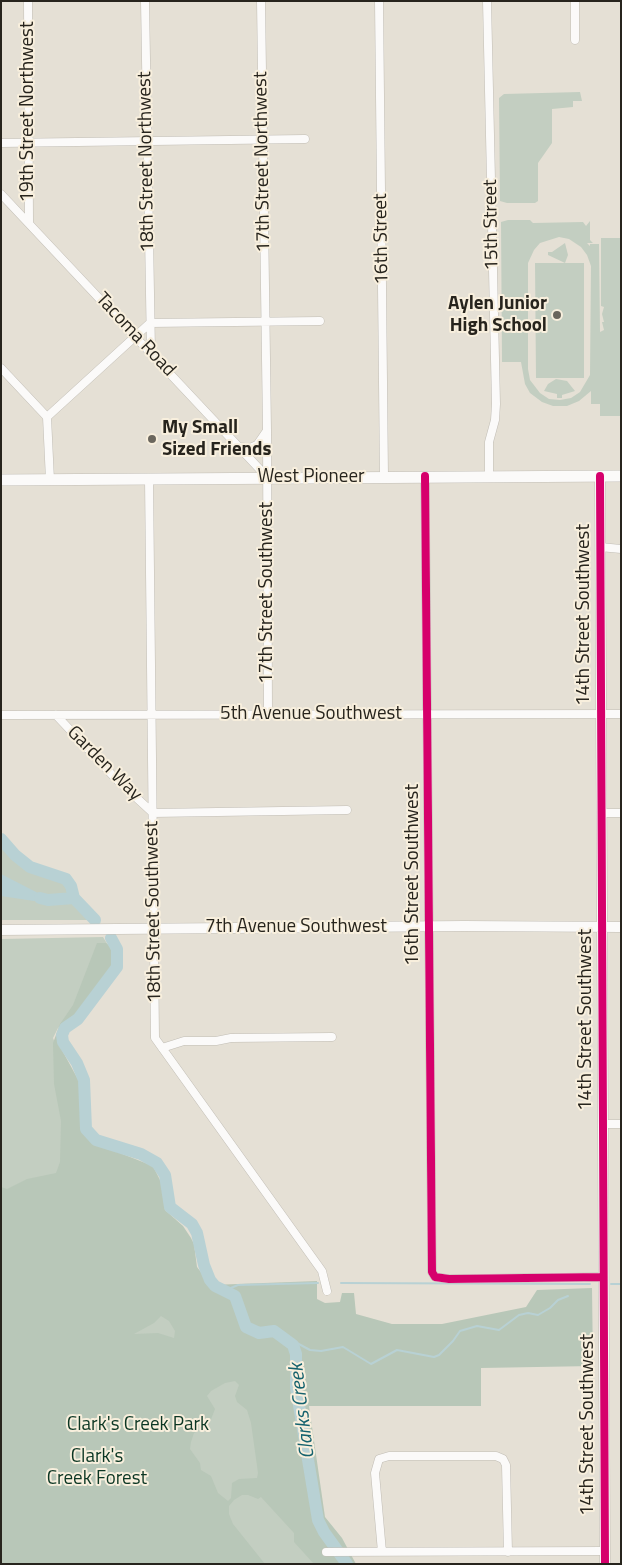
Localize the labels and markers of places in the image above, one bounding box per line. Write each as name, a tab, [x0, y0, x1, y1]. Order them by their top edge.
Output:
place label: Aylen Junior High School	[448, 293, 547, 337]
marker: Aylen Junior High School	[551, 309, 563, 321]
place label: My Small Sized Friends	[162, 417, 271, 461]
marker: My Small Sized Friends	[146, 433, 158, 445]

